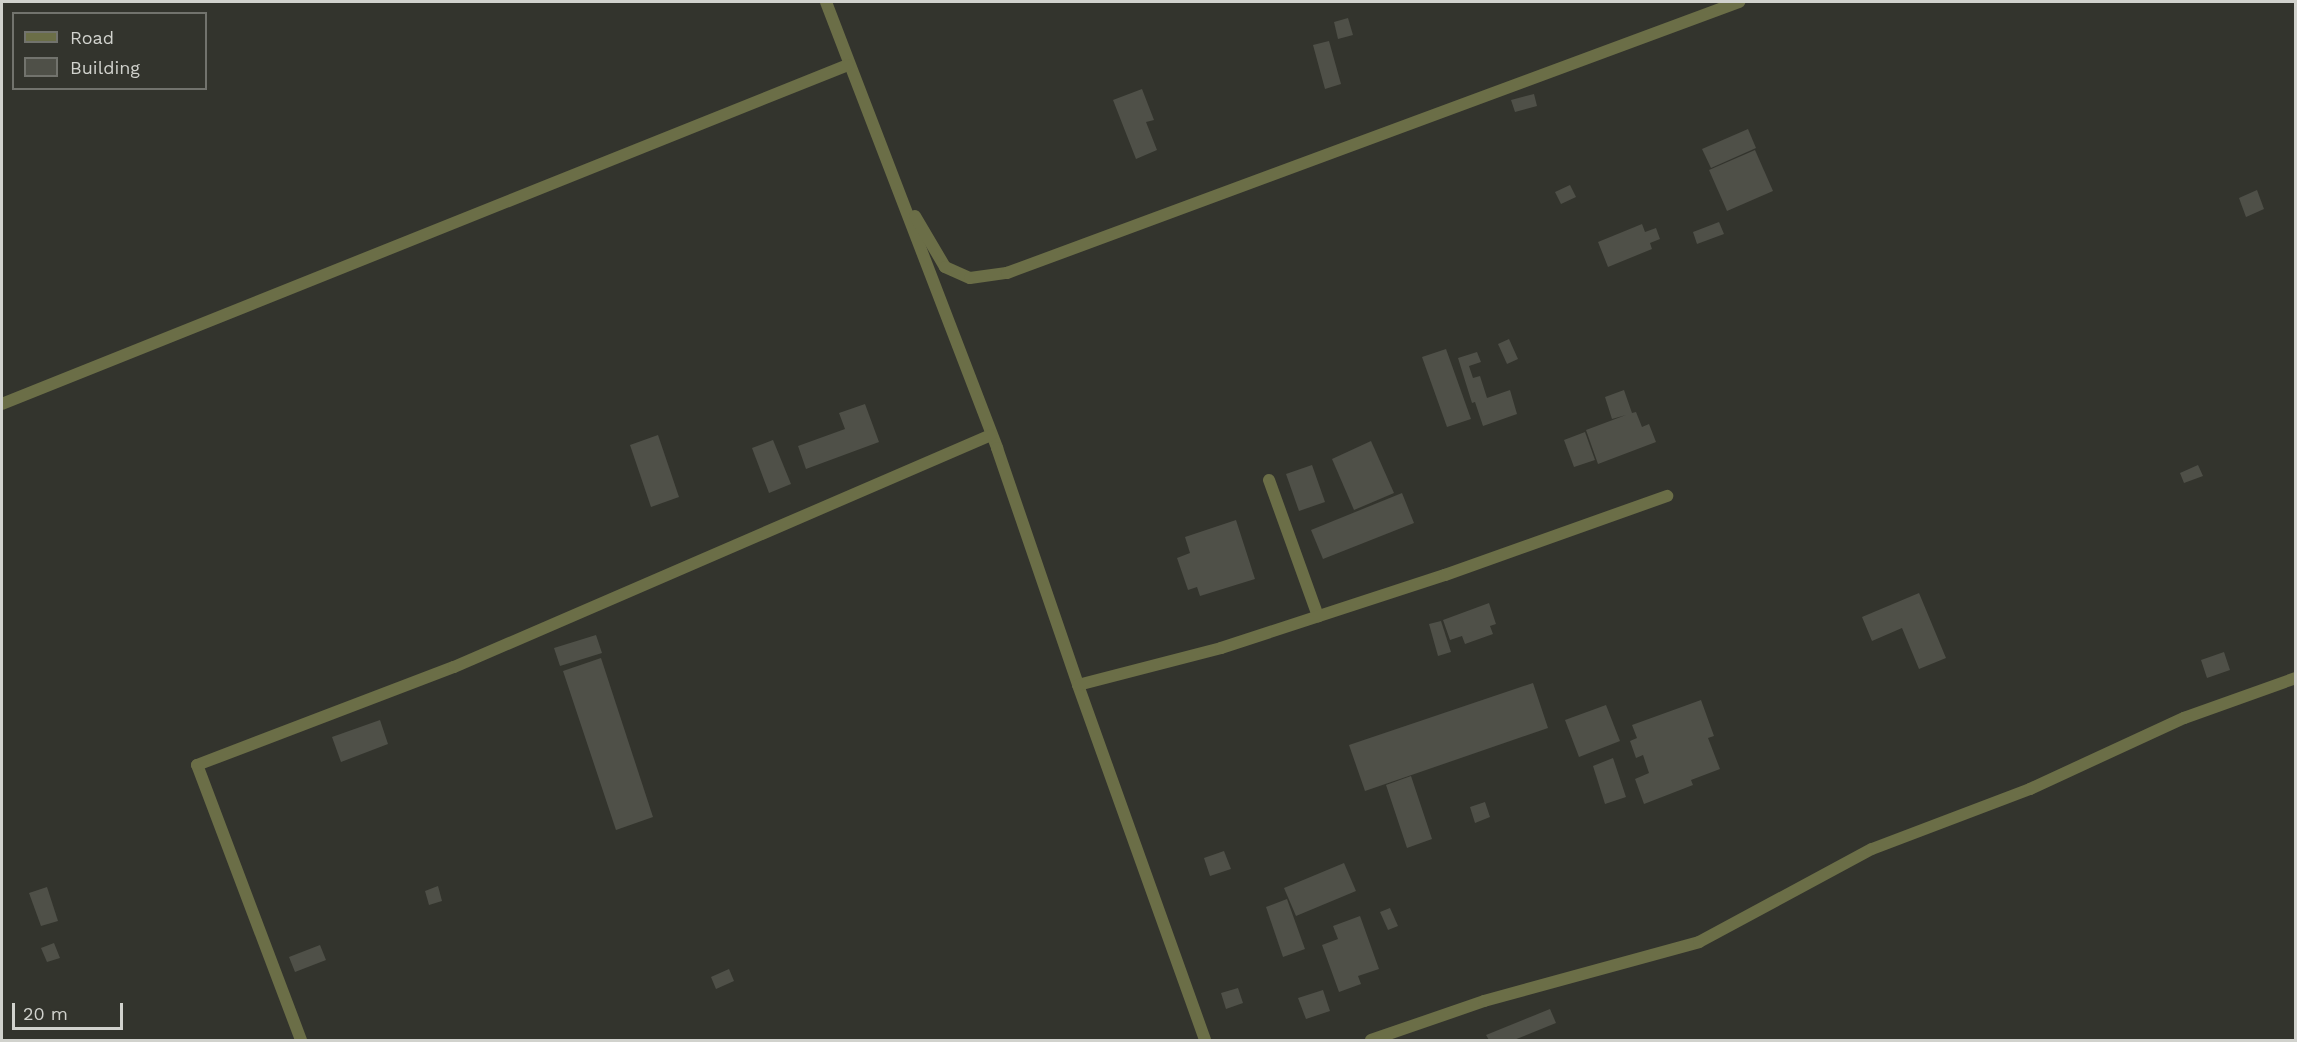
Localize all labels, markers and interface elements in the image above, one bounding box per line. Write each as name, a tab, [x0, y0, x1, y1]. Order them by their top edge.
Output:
legend	[12, 12, 207, 90]
text: Road	[70, 27, 114, 48]
text: Building	[70, 57, 140, 78]
scale bar	[15, 991, 126, 1029]
text: 20 m	[23, 1003, 68, 1024]

